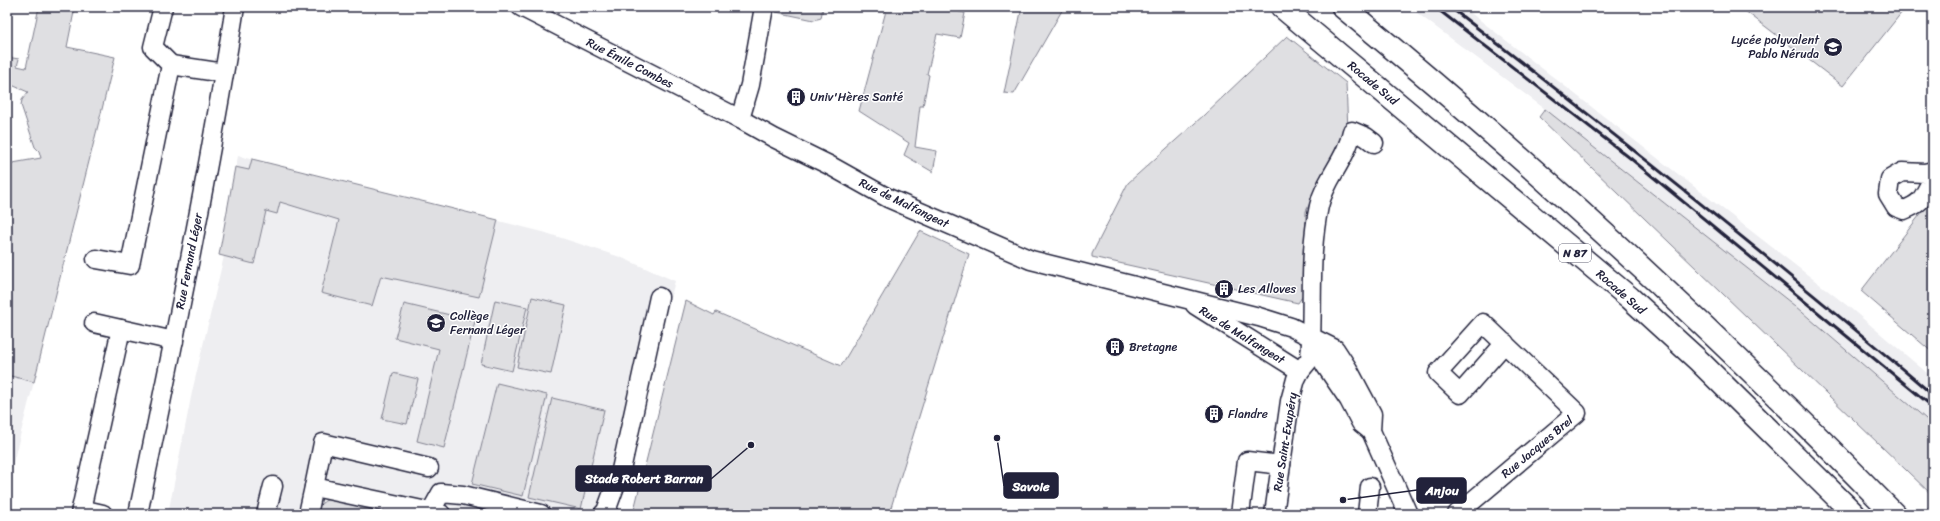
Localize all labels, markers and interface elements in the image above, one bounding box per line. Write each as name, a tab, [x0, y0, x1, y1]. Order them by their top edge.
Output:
place label: Lycée polyvalent Pablo Néruda	[1731, 29, 1820, 65]
street label: Rue Émile Combes	[582, 31, 678, 95]
school or university icon: Lycée polyvalent Pablo Néruda	[1822, 36, 1844, 58]
street label: Rocade Sud	[1343, 55, 1404, 111]
building icon: Univ'Hères Santé	[785, 86, 807, 108]
place label: Univ'Hères Santé	[810, 86, 903, 108]
street label: Rue de Malfangeat	[855, 172, 954, 235]
street label: Rue Fernand Léger	[169, 210, 209, 311]
road number: N 87	[1559, 244, 1591, 262]
street label: Rocade Sud	[1591, 264, 1652, 321]
building icon: Les Alloves	[1213, 278, 1235, 300]
place label: Les Alloves	[1238, 278, 1297, 300]
street label: Rue de Malfangeat	[1195, 300, 1290, 371]
place label: Collège Fernand Léger	[450, 305, 526, 341]
school or university icon: Collège Fernand Léger	[425, 312, 447, 334]
building icon: Bretagne	[1104, 336, 1126, 358]
place label: Bretagne	[1129, 336, 1177, 358]
street label: Rue Saint-Exupéry	[1266, 390, 1304, 493]
building icon: Flandre	[1203, 403, 1225, 425]
place label: Flandre	[1228, 403, 1268, 425]
street label: Rue Jacques Brel	[1496, 410, 1579, 484]
callout: Stade Robert Barran	[576, 466, 711, 491]
text: Stade Robert Barran	[584, 467, 704, 490]
callout: Savoie	[1004, 473, 1058, 498]
text: Savoie	[1011, 475, 1050, 498]
callout: Anjou	[1417, 478, 1466, 503]
text: Anjou	[1424, 479, 1460, 502]

